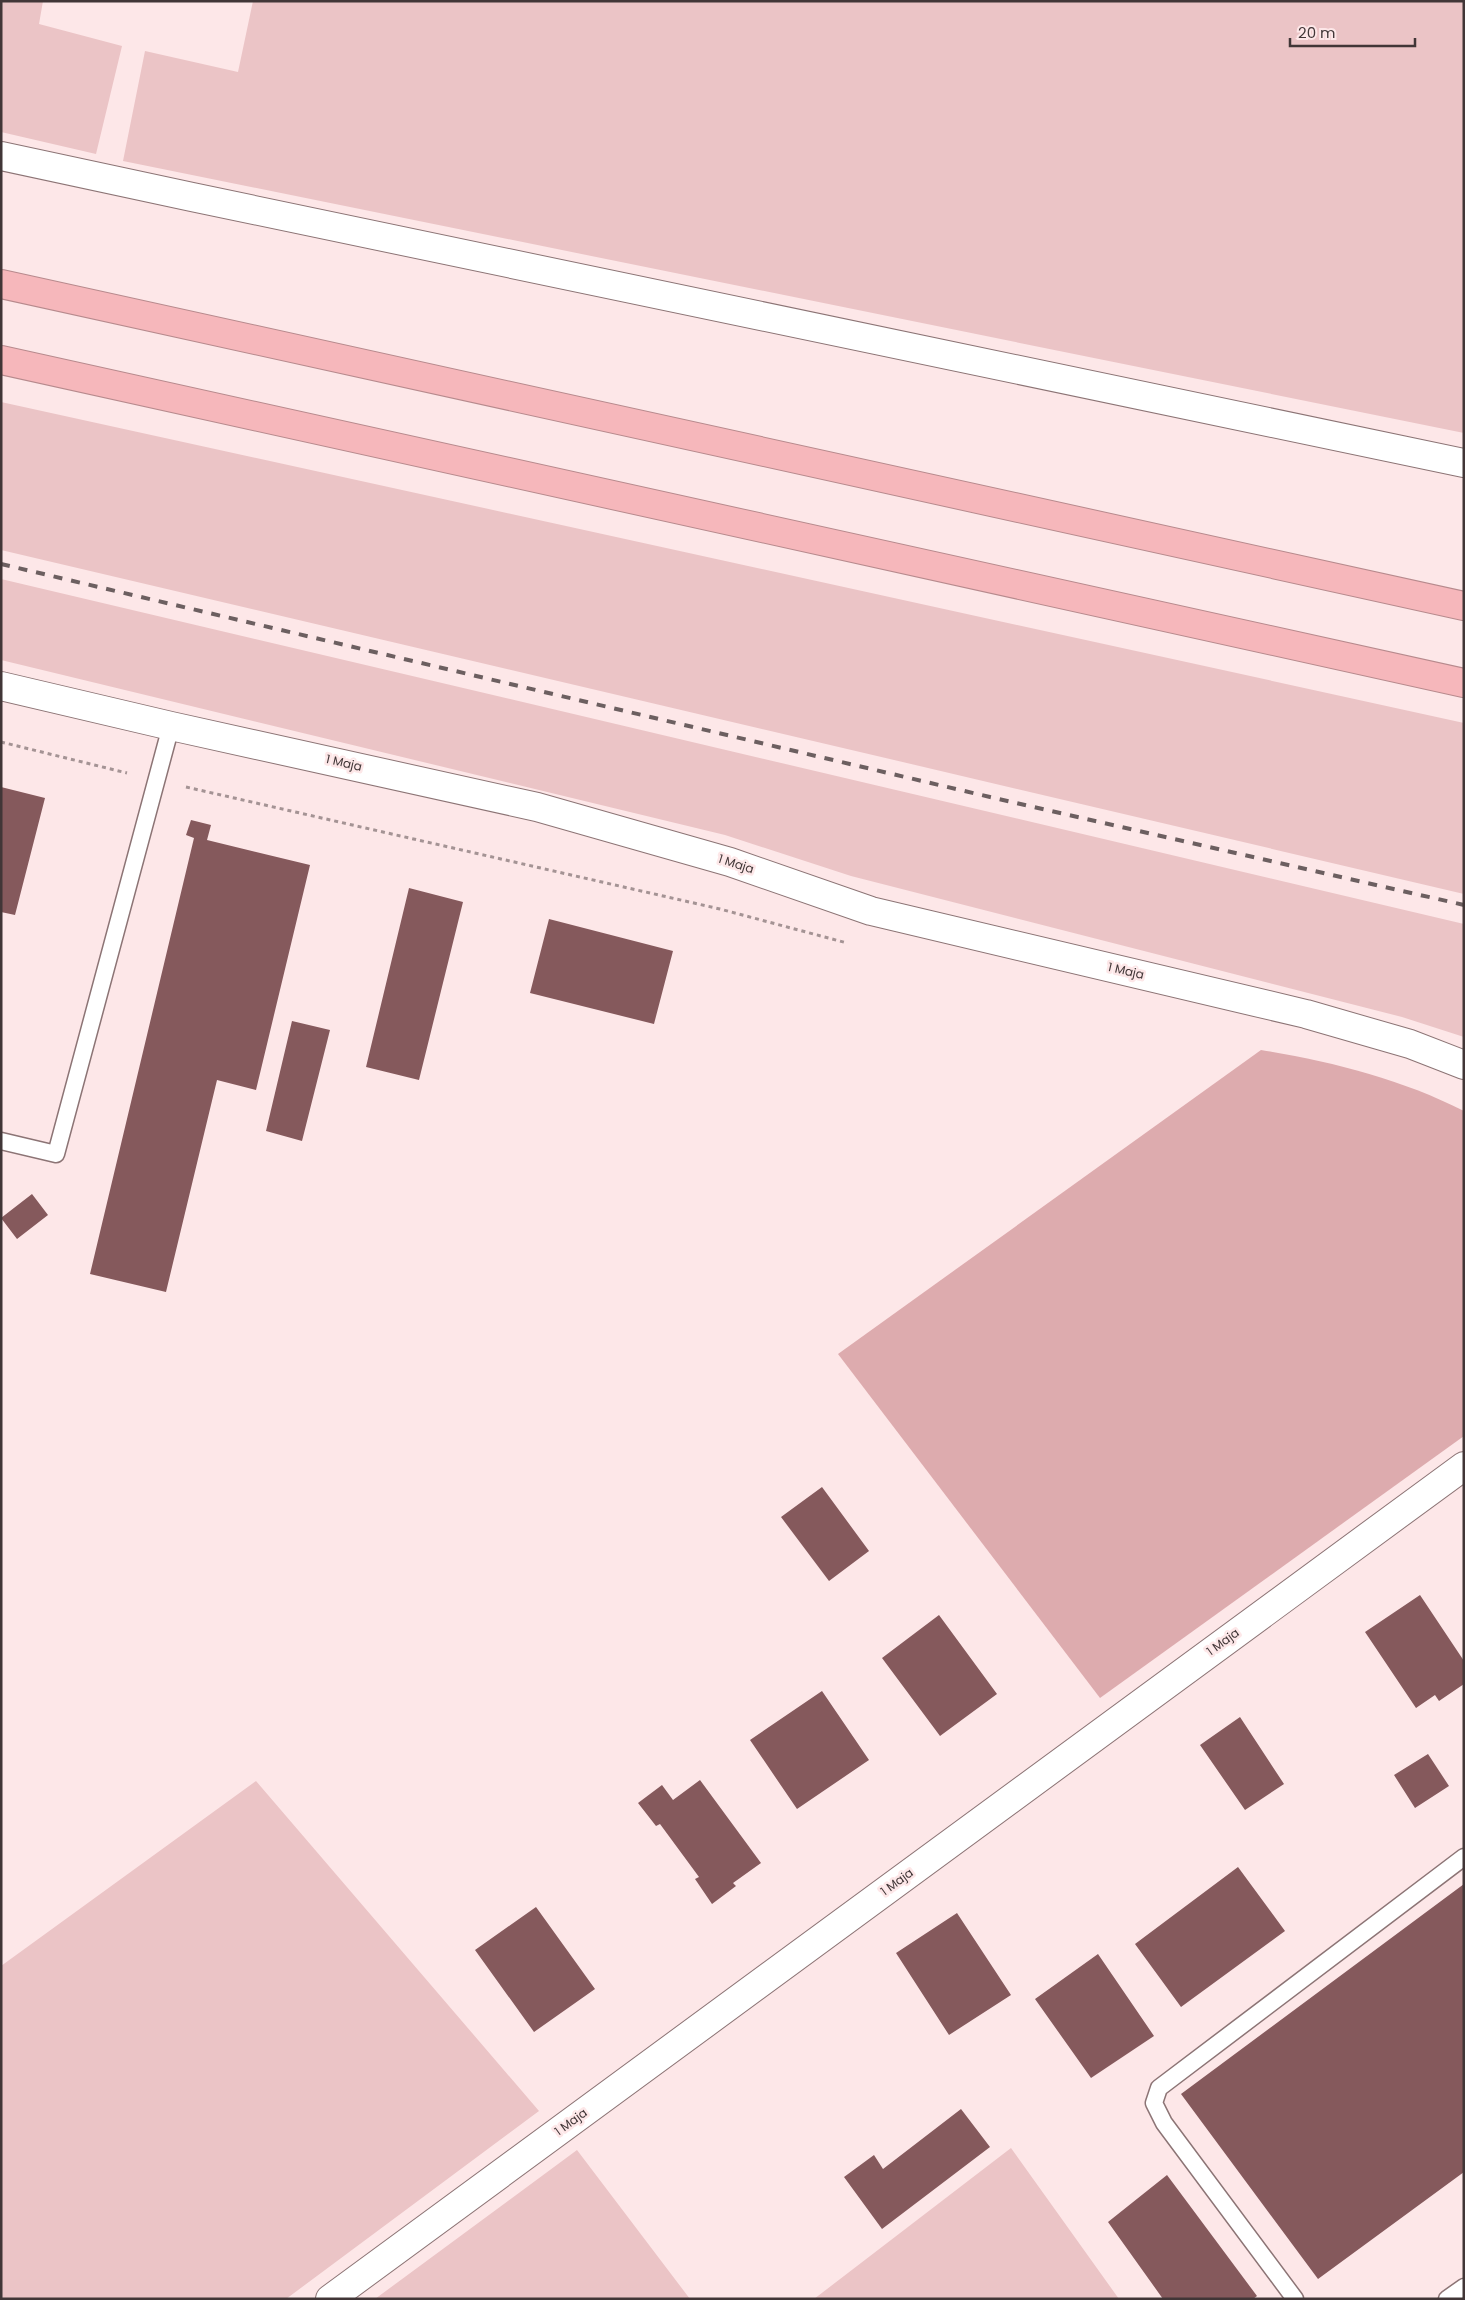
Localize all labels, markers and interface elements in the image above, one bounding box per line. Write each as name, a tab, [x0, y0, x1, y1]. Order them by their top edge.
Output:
scale bar	[1290, 15, 1415, 47]
text: 20 m	[1298, 22, 1336, 43]
street label: 1 Maja	[324, 750, 364, 775]
street label: 1 Maja	[716, 850, 756, 877]
street label: 1 Maja	[1106, 958, 1146, 983]
street label: 1 Maja	[1203, 1624, 1242, 1659]
street label: 1 Maja	[877, 1864, 916, 1899]
street label: 1 Maja	[551, 2104, 590, 2139]

